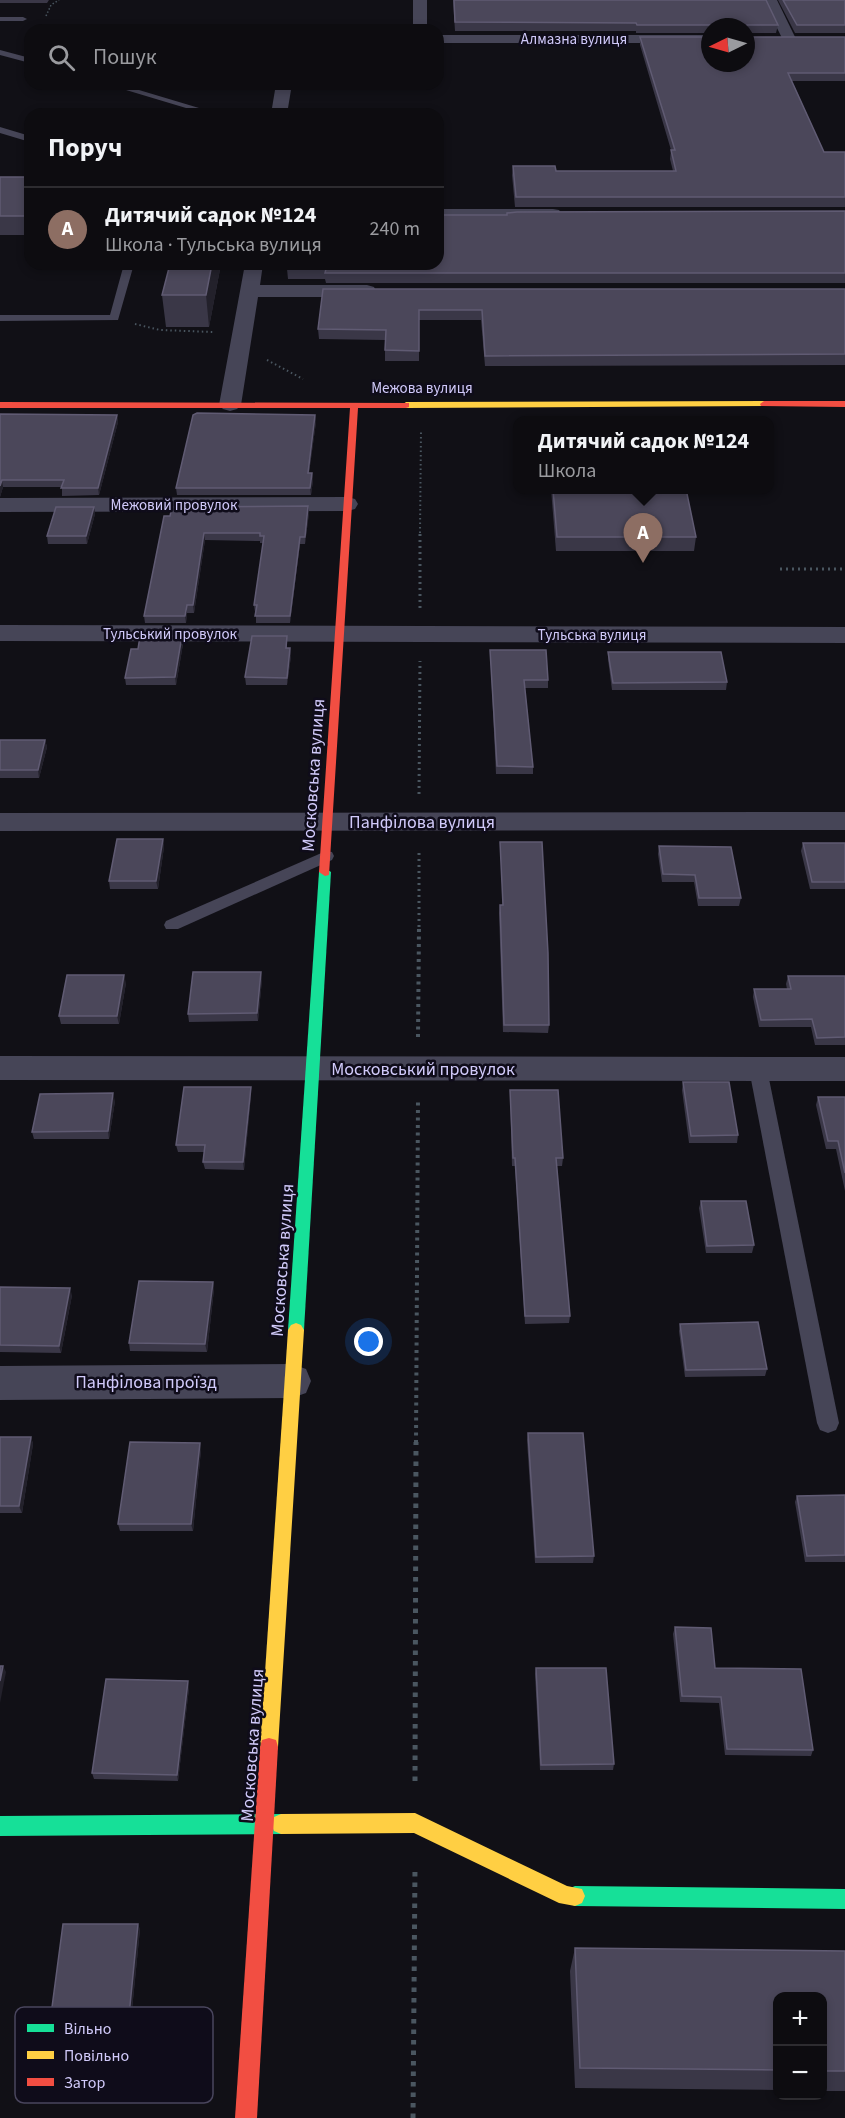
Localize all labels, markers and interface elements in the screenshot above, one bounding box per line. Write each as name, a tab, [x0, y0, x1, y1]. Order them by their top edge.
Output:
north arrow	[701, 18, 755, 72]
search box	[24, 24, 444, 90]
street label: Алмазна вулиця	[521, 29, 627, 50]
icon: search	[45, 41, 78, 74]
text: Пошук	[93, 41, 157, 73]
text: Поруч	[48, 129, 122, 166]
text: Дитячий садок №124	[105, 199, 316, 231]
text: A	[62, 215, 73, 243]
text: 240 m	[370, 215, 420, 243]
text: Школа · Тульська вулиця	[105, 231, 322, 259]
street label: Межова вулиця	[371, 378, 473, 399]
popup	[513, 416, 774, 494]
text: Дитячий садок №124	[538, 425, 749, 457]
text: Школа	[538, 457, 596, 485]
street label: Межовий провулок	[111, 495, 238, 516]
pin: A	[624, 514, 662, 563]
street label: Тульський провулок	[103, 624, 238, 645]
street label: Тульська вулиця	[538, 625, 646, 646]
street label: Московська вулиця	[296, 698, 331, 852]
street label: Панфілова вулиця	[349, 810, 495, 835]
street label: Московський провулок	[331, 1057, 515, 1082]
street label: Московська вулиця	[265, 1183, 300, 1337]
your location	[354, 1327, 383, 1356]
street label: Панфілова проїзд	[75, 1370, 217, 1395]
street label: Московська вулиця	[235, 1668, 270, 1822]
map controls	[773, 1992, 827, 2100]
button: +	[773, 1992, 827, 2046]
legend	[15, 2007, 213, 2103]
text: Вільно	[64, 2018, 111, 2040]
text: Повільно	[64, 2045, 129, 2067]
button: −	[773, 2046, 827, 2100]
text: Затор	[64, 2072, 105, 2094]

